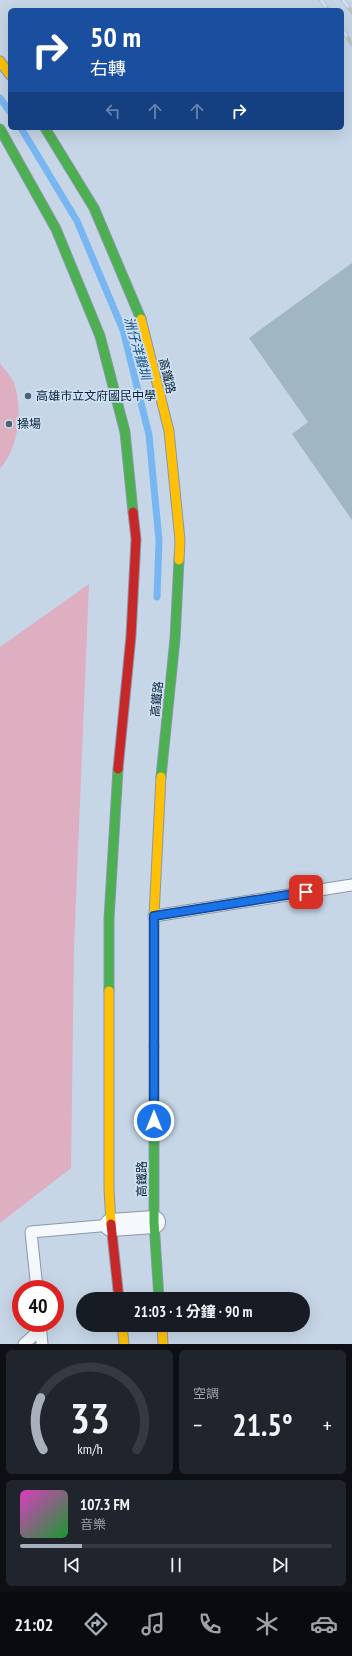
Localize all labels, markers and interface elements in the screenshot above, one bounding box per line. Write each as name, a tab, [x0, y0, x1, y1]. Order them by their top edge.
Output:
text: 50 m	[90, 18, 141, 55]
icon: right	[24, 24, 76, 76]
text: 右轉	[90, 57, 126, 80]
icon: left	[102, 100, 124, 122]
icon: ahead	[144, 100, 166, 122]
icon: ahead	[186, 100, 208, 122]
icon: right	[228, 100, 250, 122]
water label: 洲仔洋瓣圳	[120, 315, 155, 384]
street label: 高鐵路	[156, 357, 179, 395]
place label: 高雄市立文府國民中學	[36, 388, 156, 403]
marker: 高雄市立文府國民中學	[23, 391, 33, 401]
place label: 操場	[17, 416, 41, 431]
marker: 操場	[4, 419, 14, 429]
street label: 高鐵路	[147, 680, 166, 718]
pin	[289, 875, 323, 909]
icon: arrive	[295, 881, 317, 903]
position arrow	[133, 1100, 175, 1142]
street label: 高鐵路	[134, 1161, 149, 1197]
speed limit sign: 40	[12, 1280, 64, 1332]
text: 21:03 · 1 分鐘 · 90 m	[134, 1302, 252, 1321]
text: 空調	[193, 1385, 219, 1402]
text: 33	[70, 1391, 109, 1444]
text: 21.5°	[232, 1405, 293, 1444]
text: −	[193, 1411, 202, 1439]
text: +	[323, 1411, 332, 1439]
text: km/h	[77, 1439, 102, 1458]
text: 107.3 FM	[80, 1495, 130, 1514]
text: 音樂	[80, 1516, 106, 1533]
icon: previous	[61, 1554, 83, 1576]
icon: pause	[165, 1554, 187, 1576]
icon: next	[269, 1554, 291, 1576]
icon: directions	[82, 1610, 110, 1638]
icon: music	[139, 1610, 167, 1638]
icon: phone	[196, 1610, 224, 1638]
icon: climate	[253, 1610, 281, 1638]
icon: car	[310, 1610, 338, 1638]
text: 21:02	[14, 1613, 53, 1636]

